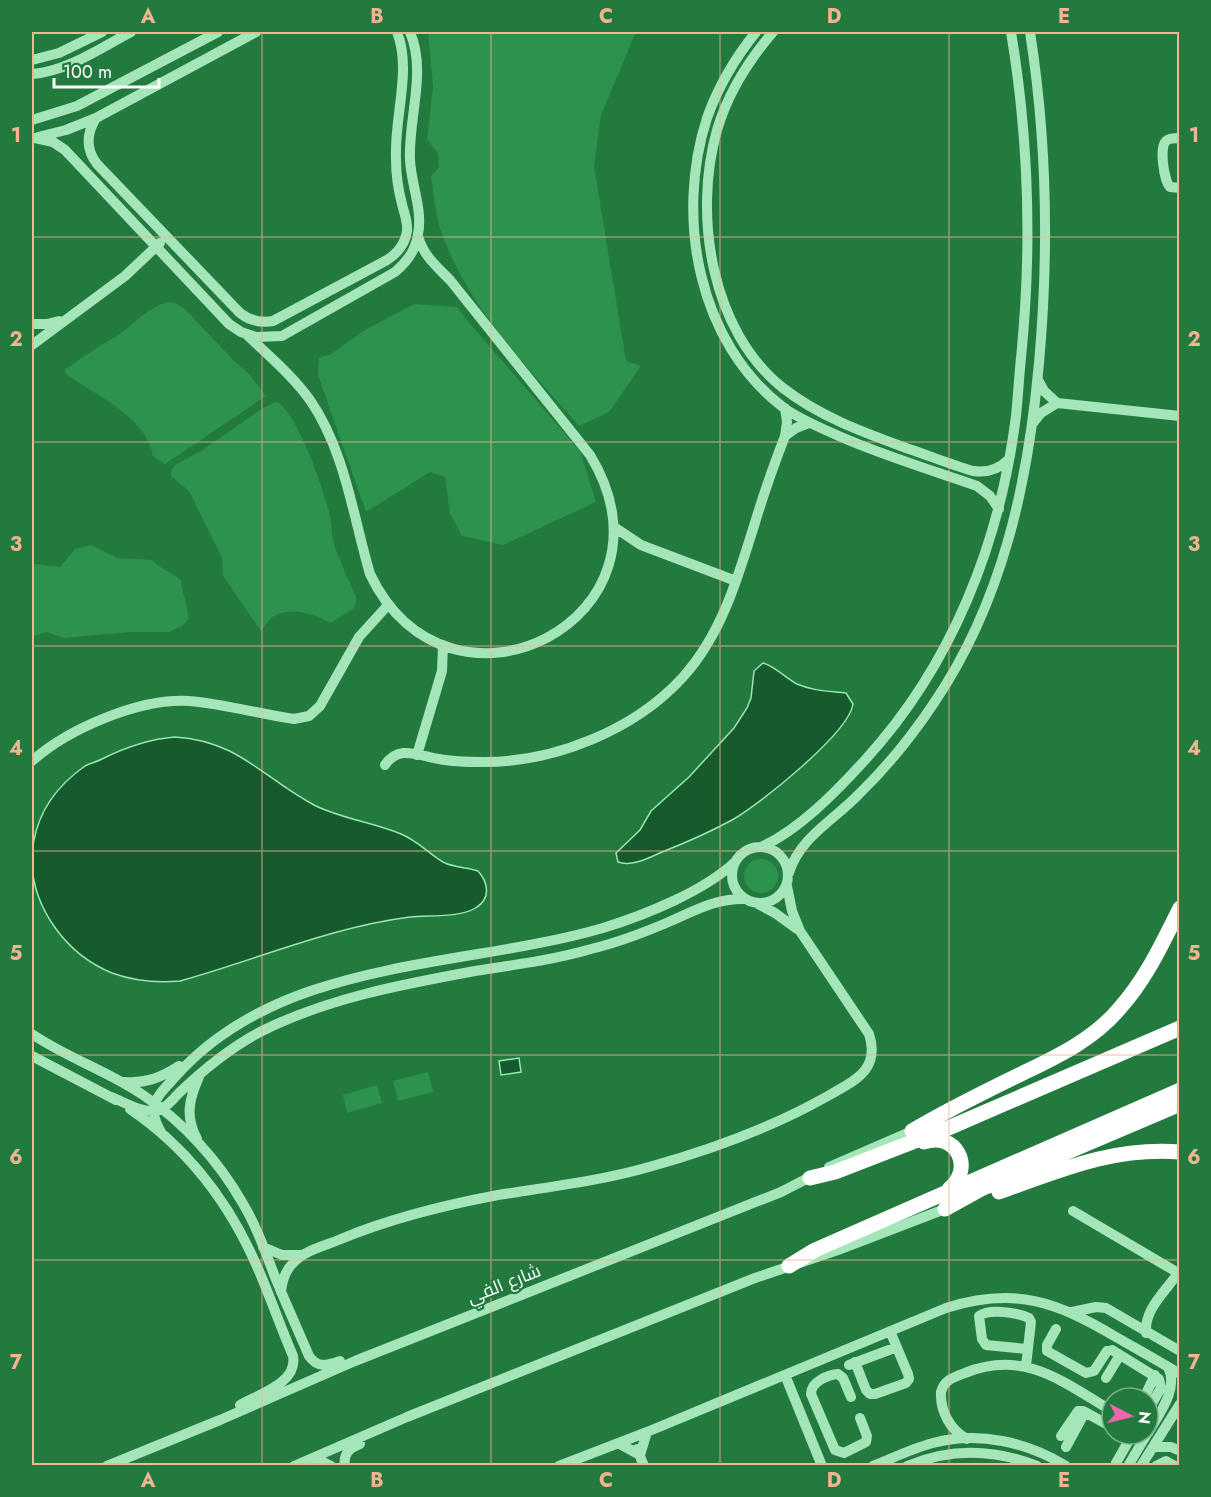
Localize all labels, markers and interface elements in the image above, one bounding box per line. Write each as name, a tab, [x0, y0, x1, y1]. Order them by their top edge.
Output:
text: A	[140, 2, 156, 31]
text: B	[370, 2, 384, 31]
text: C	[599, 2, 613, 31]
text: D	[827, 2, 841, 31]
text: E	[1058, 2, 1070, 31]
scale bar	[54, 51, 159, 89]
text: 100 m	[63, 59, 112, 85]
text: 1	[11, 121, 21, 150]
text: 1	[1189, 121, 1199, 150]
text: 2	[9, 325, 23, 354]
text: 2	[1187, 325, 1201, 354]
text: 3	[10, 530, 22, 559]
text: 3	[1188, 530, 1200, 559]
text: 4	[9, 734, 23, 763]
text: 4	[1187, 734, 1201, 763]
text: 5	[10, 939, 23, 968]
text: 5	[1188, 939, 1201, 968]
text: 6	[9, 1143, 23, 1172]
text: 6	[1187, 1143, 1201, 1172]
street label: شارع الفي	[463, 1257, 545, 1311]
text: 7	[10, 1348, 23, 1377]
text: 7	[1188, 1348, 1201, 1377]
north arrow	[1100, 1386, 1160, 1446]
text: N	[1132, 1410, 1157, 1425]
text: A	[140, 1466, 156, 1495]
text: B	[370, 1466, 384, 1495]
text: C	[599, 1466, 613, 1495]
text: D	[827, 1466, 841, 1495]
text: E	[1058, 1466, 1070, 1495]

